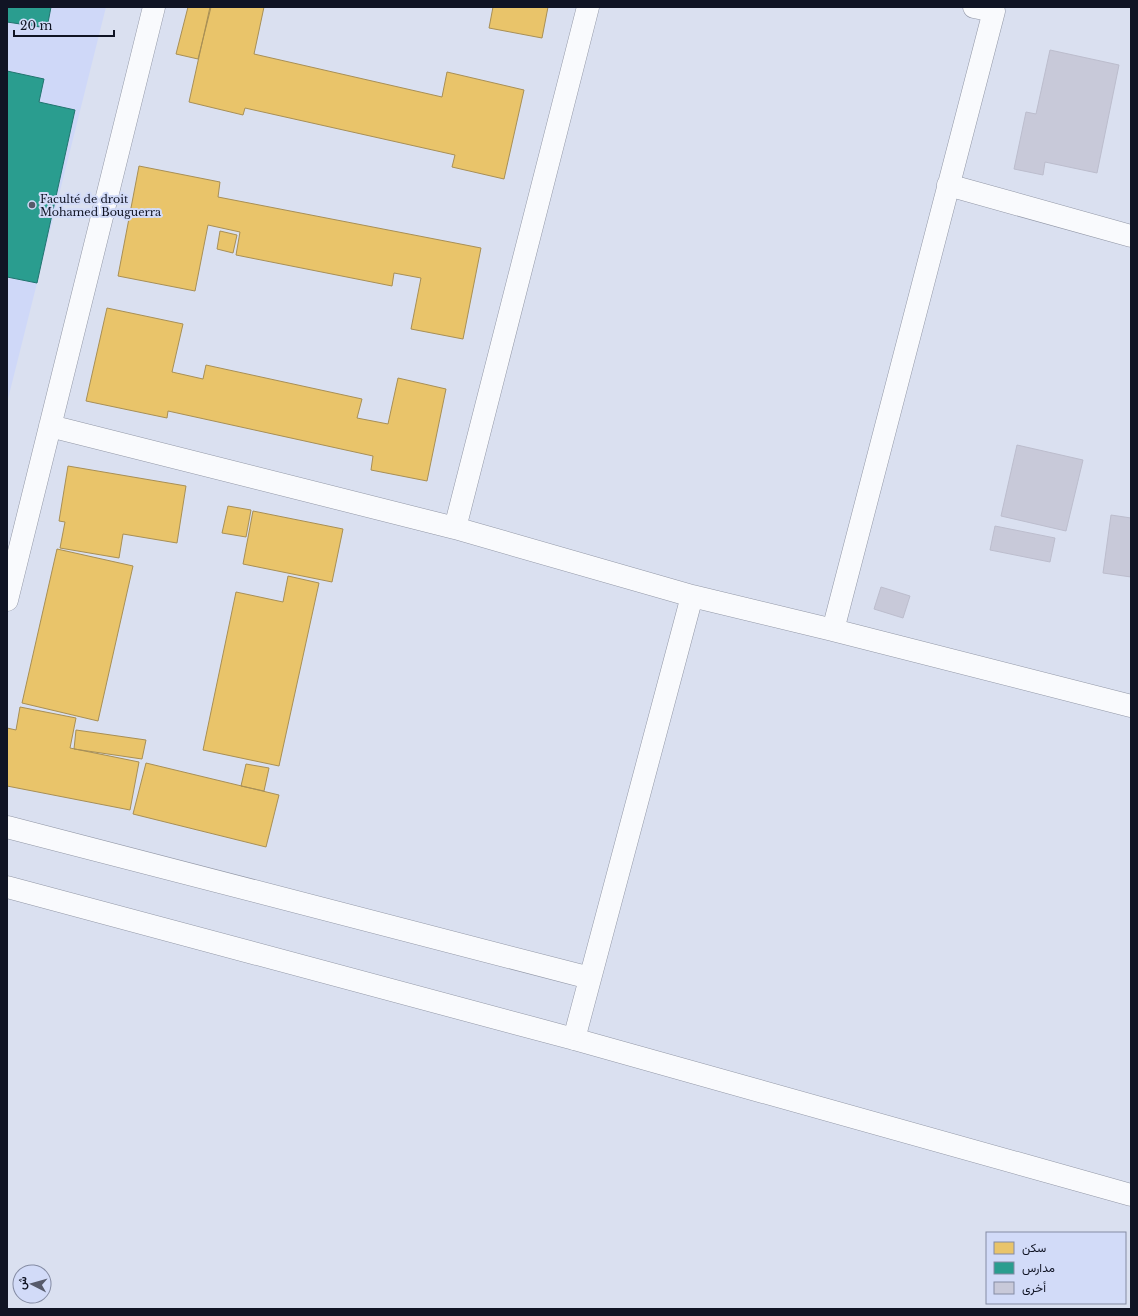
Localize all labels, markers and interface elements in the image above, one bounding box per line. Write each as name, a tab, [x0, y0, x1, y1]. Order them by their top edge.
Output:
scale bar	[14, 12, 114, 38]
text: 20 m	[20, 18, 52, 33]
place label: Faculté de droit Mohamed Bouguerra	[40, 192, 162, 219]
marker: Faculté de droit Mohamed Bouguerra	[27, 200, 37, 210]
legend	[986, 1232, 1126, 1304]
text: سكن	[1022, 1240, 1046, 1256]
text: مدارس	[1022, 1260, 1055, 1276]
north arrow	[12, 1264, 52, 1304]
text: ش	[14, 1276, 30, 1290]
text: أخرى	[1022, 1280, 1046, 1296]

